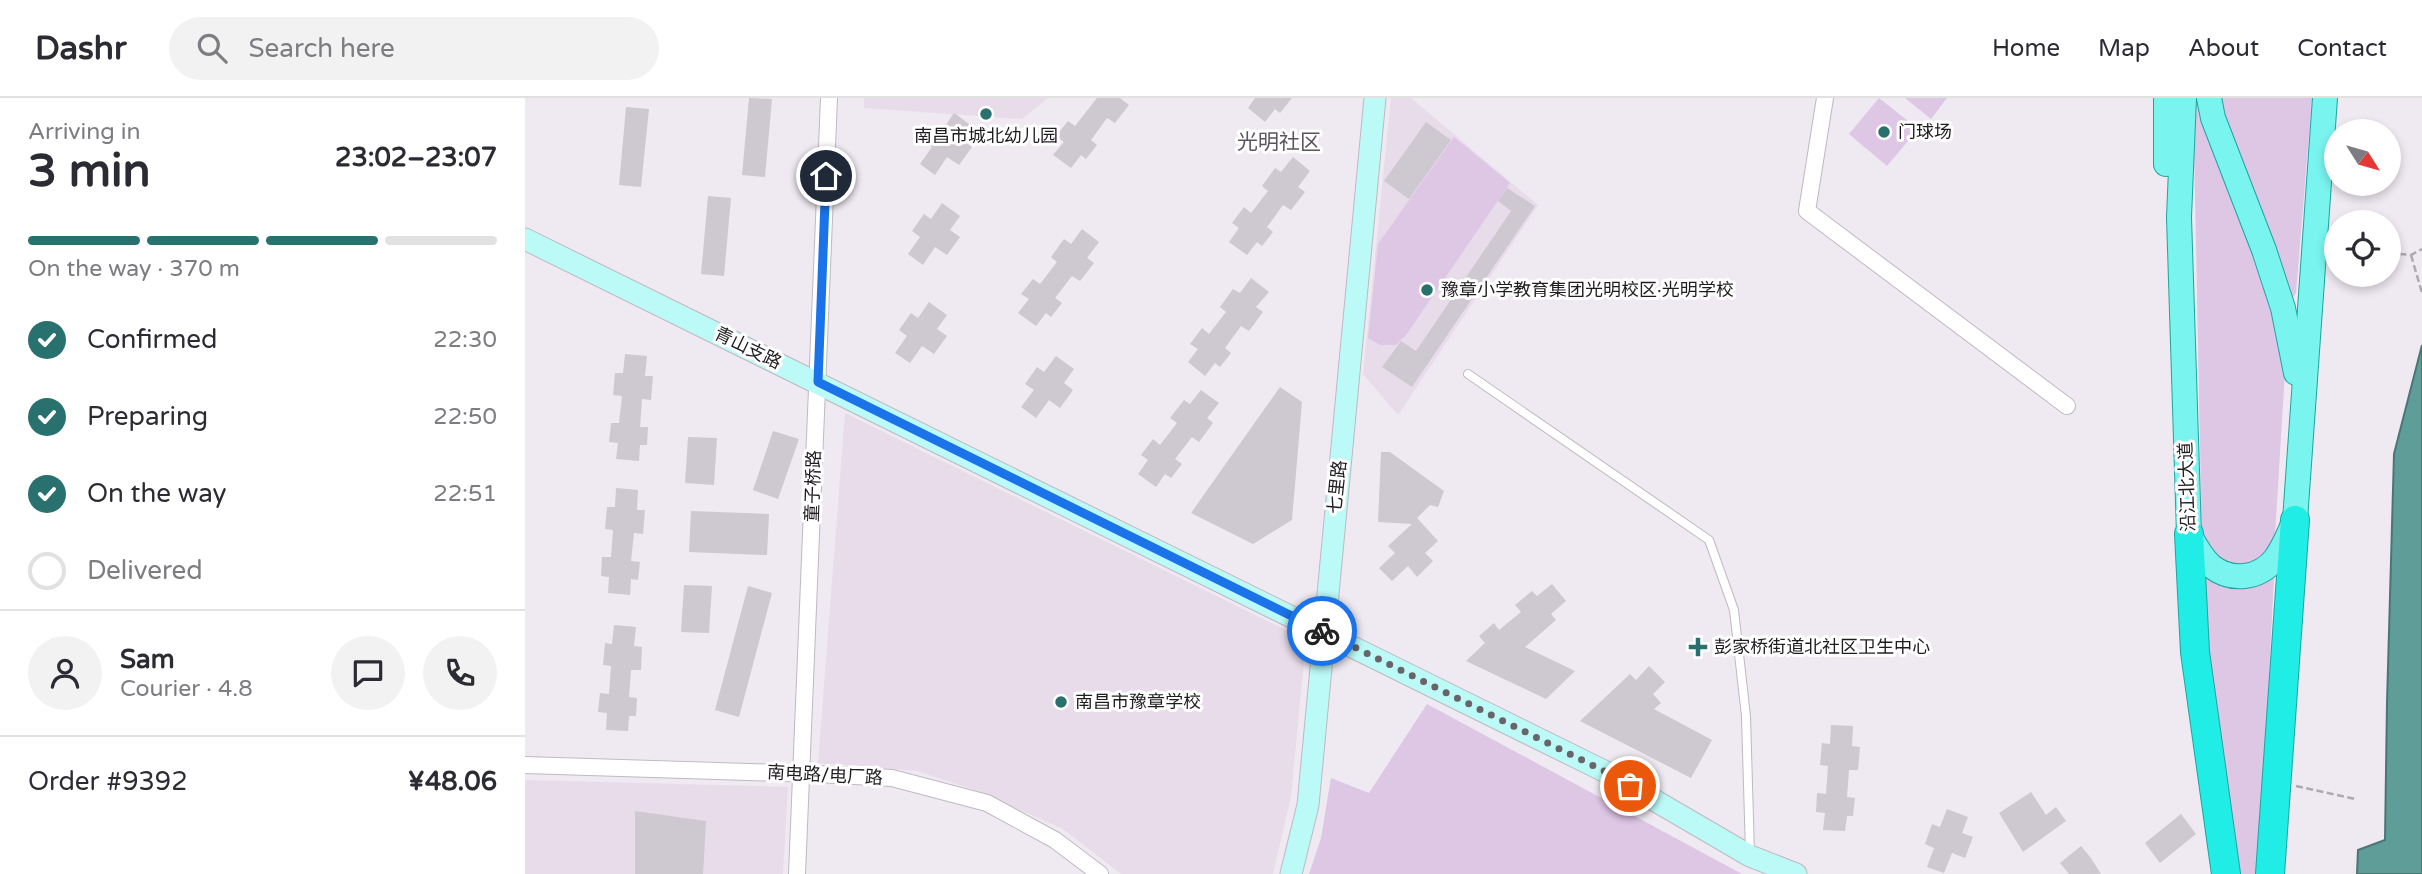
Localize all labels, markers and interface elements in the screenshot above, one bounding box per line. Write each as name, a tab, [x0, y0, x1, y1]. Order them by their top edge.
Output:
search box	[169, 17, 659, 80]
text: Dashr	[35, 29, 127, 68]
icon: search	[193, 29, 231, 67]
text: Search here	[249, 33, 395, 64]
text: Home	[1992, 34, 2060, 63]
text: Map	[2098, 34, 2150, 63]
text: About	[2188, 34, 2259, 63]
text: Contact	[2297, 34, 2387, 63]
marker: 南昌市城北幼儿园	[978, 106, 994, 122]
text: Arriving in	[28, 118, 141, 146]
north arrow	[2324, 119, 2401, 196]
map controls	[2324, 119, 2401, 287]
place label: 门球场	[1898, 121, 1952, 143]
marker: 门球场	[1876, 124, 1892, 140]
place label: 南昌市城北幼儿园	[914, 125, 1058, 147]
district label: 光明社区	[1237, 130, 1321, 155]
text: 23:02–23:07	[335, 142, 497, 173]
text: 3 min	[28, 144, 151, 199]
pin	[796, 146, 856, 206]
icon: home	[807, 157, 845, 195]
button: locate	[2324, 210, 2401, 287]
text: On the way · 370 m	[28, 255, 240, 283]
place label: 豫章小学教育集团光明校区·光明学校	[1441, 279, 1734, 301]
marker: 豫章小学教育集团光明校区·光明学校	[1419, 282, 1435, 298]
icon: check	[28, 321, 66, 359]
street label: 青山支路	[711, 322, 785, 374]
text: Confirmed	[87, 324, 217, 355]
text: 22:30	[433, 326, 497, 354]
icon: check	[28, 398, 66, 436]
text: Preparing	[87, 401, 208, 432]
text: 22:50	[433, 403, 497, 431]
street label: 沿江北大道	[2174, 442, 2200, 532]
street label: 童子桥路	[801, 450, 825, 522]
street label: 七里路	[1323, 459, 1351, 515]
icon: check	[28, 475, 66, 513]
text: On the way	[87, 478, 227, 509]
text: 22:51	[433, 480, 497, 508]
text: Delivered	[87, 555, 203, 586]
courier	[1287, 596, 1357, 666]
icon: bike	[1303, 612, 1341, 650]
button: person	[28, 636, 102, 710]
button: chat	[331, 636, 405, 710]
button: phone	[423, 636, 497, 710]
place label: 彭家桥街道北社区卫生中心	[1714, 636, 1930, 658]
marker: 彭家桥街道北社区卫生中心	[1688, 637, 1708, 657]
text: Sam	[120, 644, 175, 675]
text: Courier · 4.8	[120, 675, 253, 703]
place label: 南昌市豫章学校	[1075, 691, 1201, 713]
marker: 南昌市豫章学校	[1053, 694, 1069, 710]
pin	[1600, 756, 1660, 816]
street label: 南电路/电厂路	[767, 761, 883, 789]
text: Order #9392	[28, 766, 188, 797]
text: ¥48.06	[408, 766, 497, 797]
icon: bag	[1611, 767, 1649, 805]

